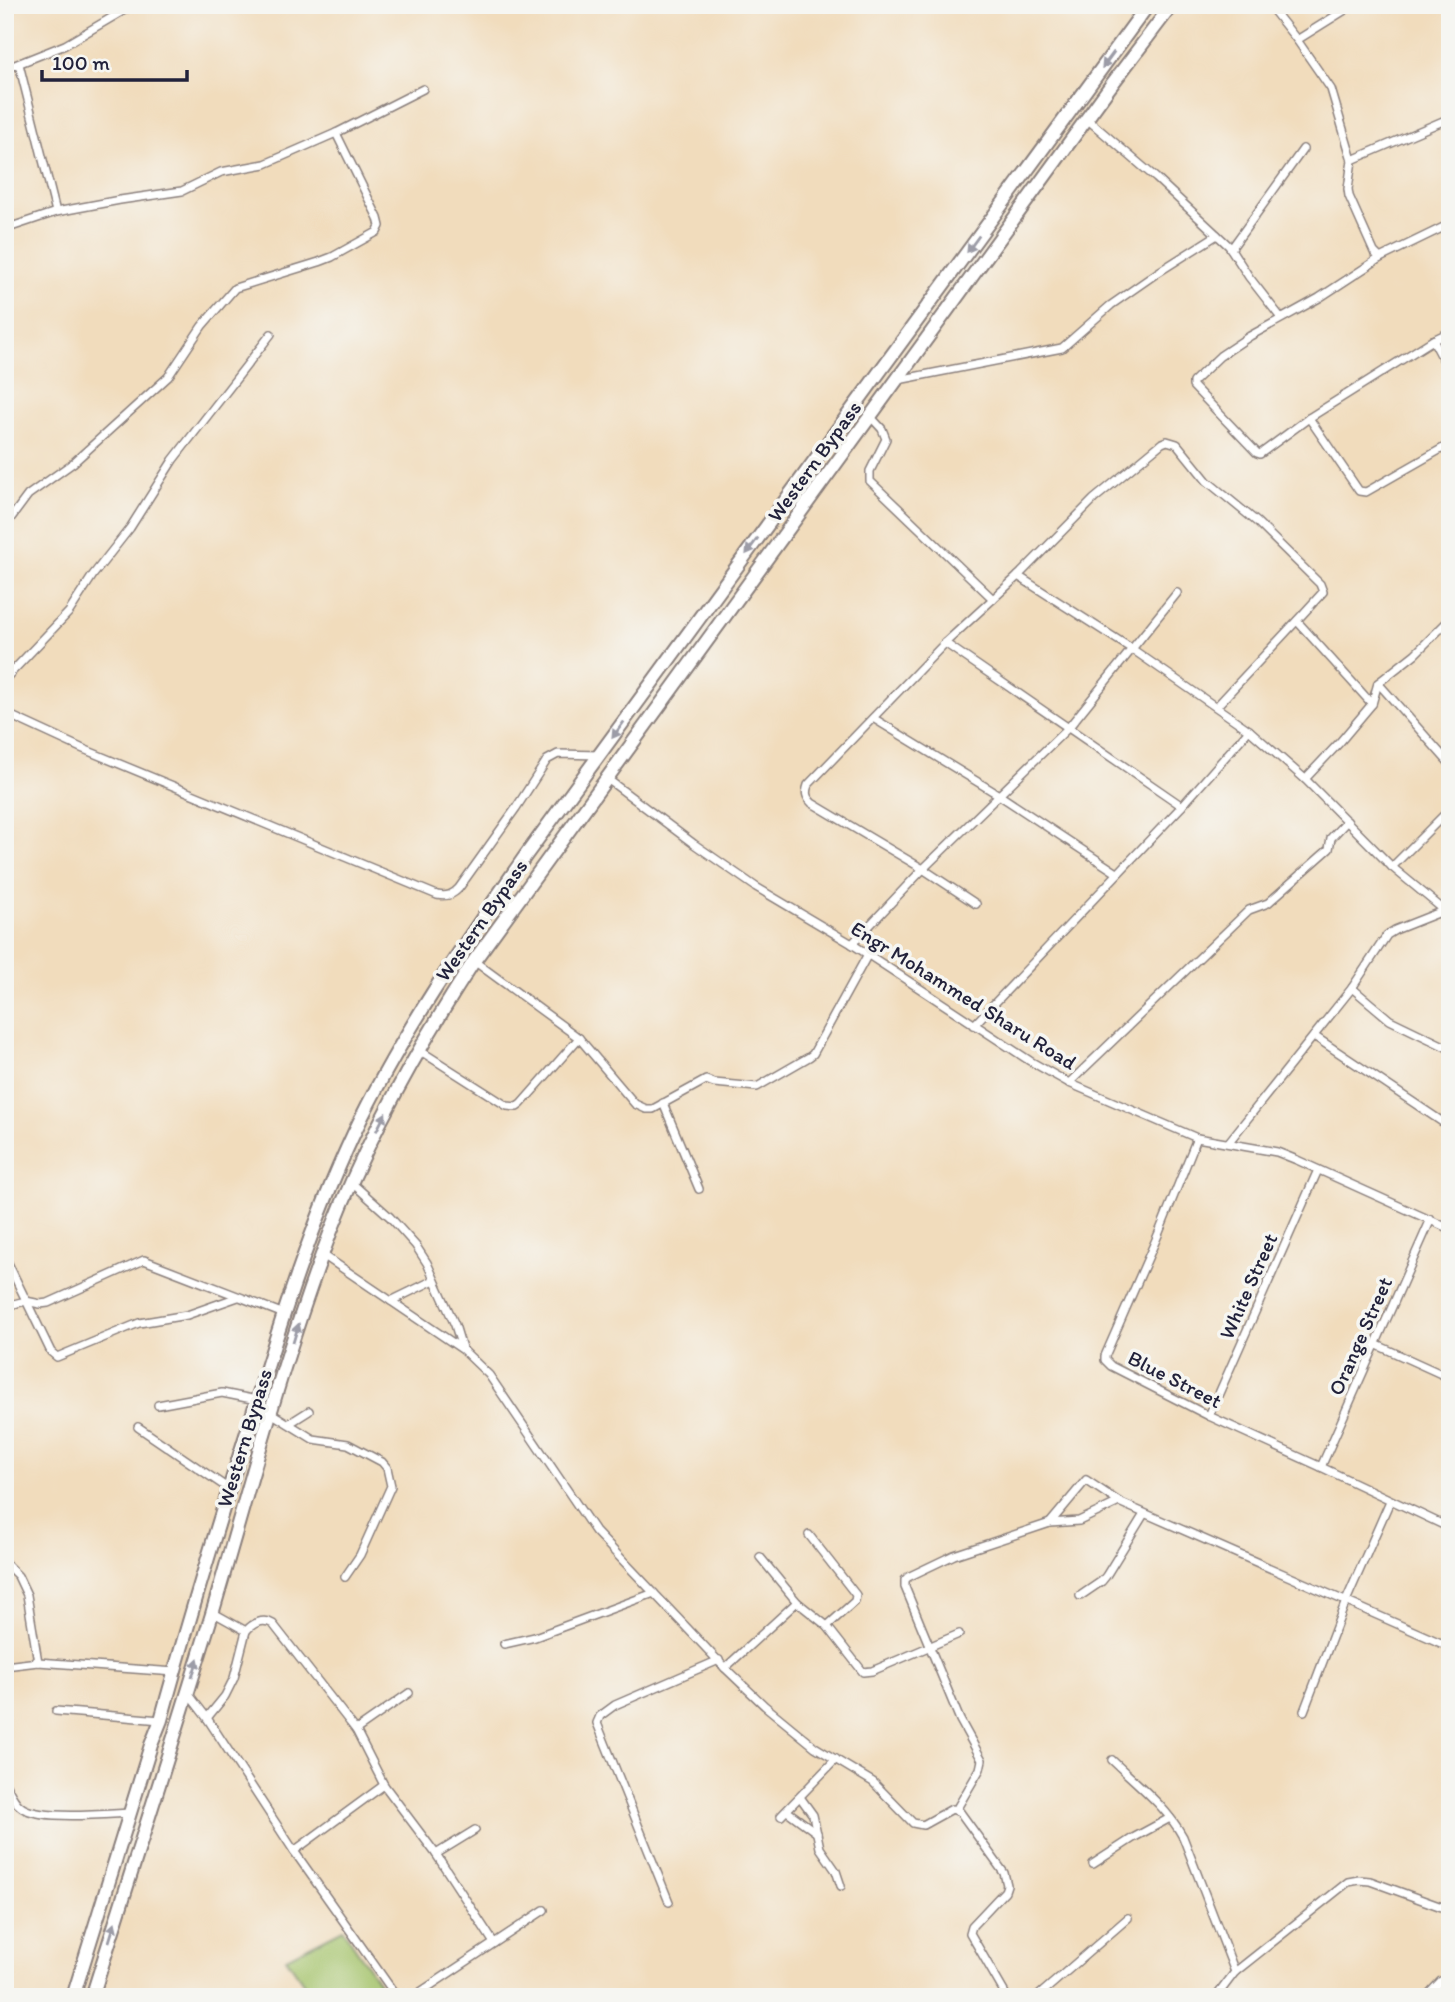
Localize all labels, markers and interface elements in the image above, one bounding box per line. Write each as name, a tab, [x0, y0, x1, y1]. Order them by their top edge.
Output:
scale bar	[42, 38, 187, 82]
text: 100 m	[52, 50, 110, 75]
one-way arrow	[1101, 51, 1115, 69]
one-way arrow	[967, 235, 981, 253]
street label: Western Bypass	[762, 396, 866, 526]
one-way arrow	[746, 537, 760, 555]
one-way arrow	[611, 721, 625, 739]
street label: Western Bypass	[430, 854, 532, 986]
street label: Engr Mohammed Sharu Road	[847, 915, 1082, 1075]
one-way arrow	[375, 1112, 387, 1132]
street label: White Street	[1214, 1229, 1283, 1343]
street label: Orange Street	[1323, 1273, 1397, 1399]
one-way arrow	[292, 1322, 302, 1343]
street label: Blue Street	[1124, 1345, 1226, 1413]
street label: Western Bypass	[211, 1366, 277, 1510]
one-way arrow	[190, 1657, 201, 1678]
one-way arrow	[108, 1921, 118, 1942]

